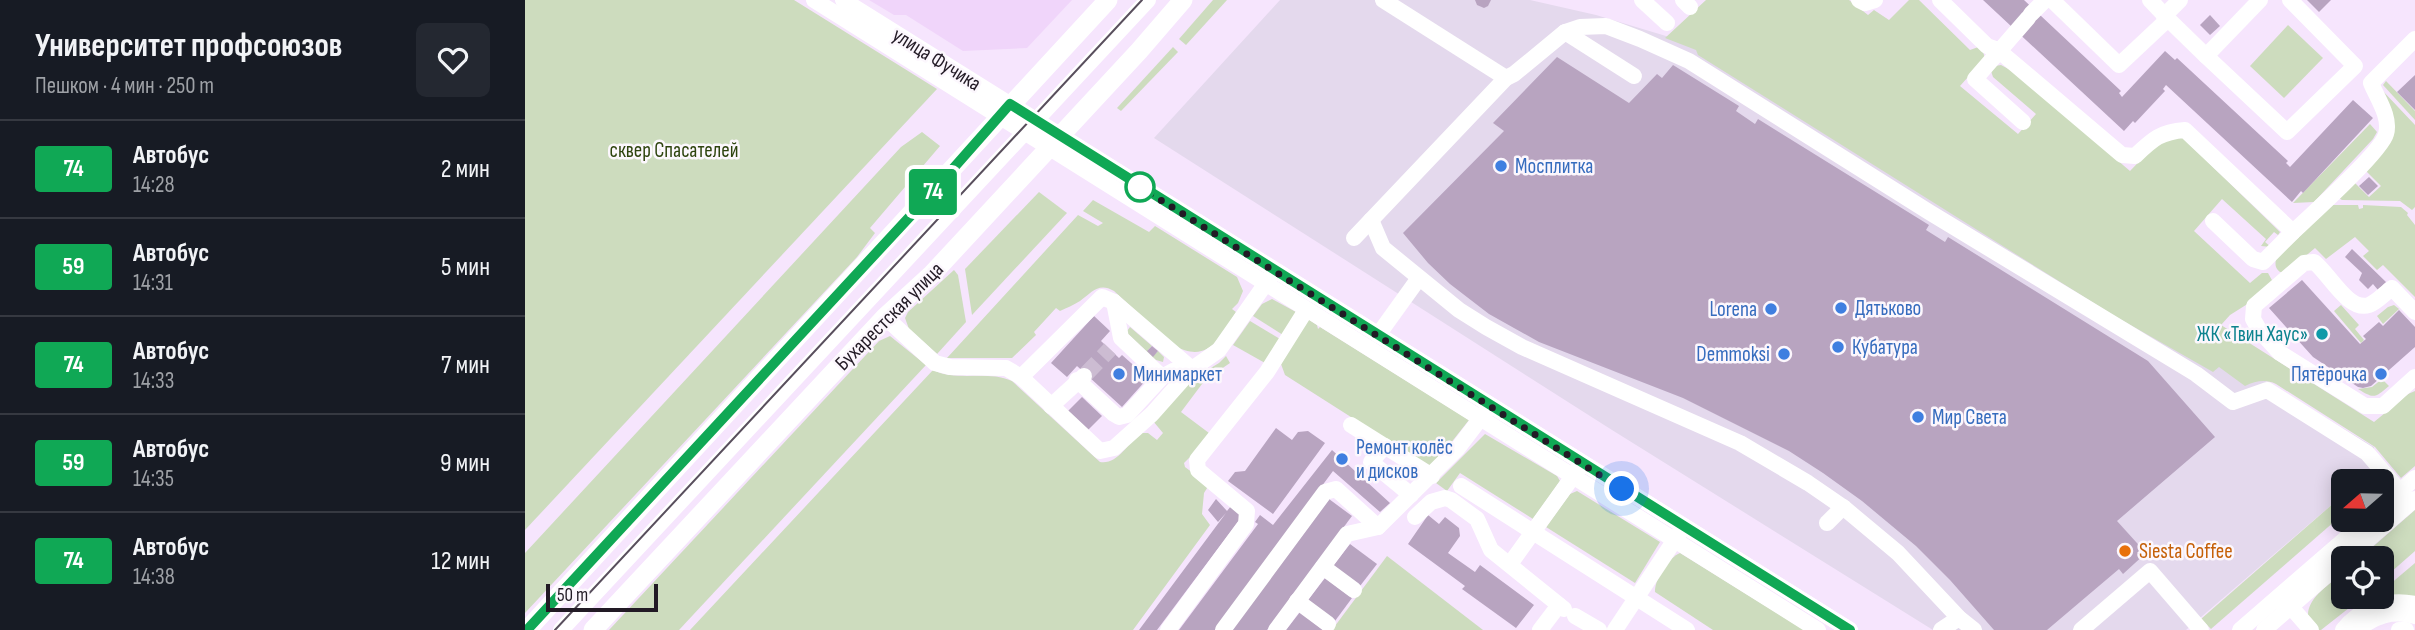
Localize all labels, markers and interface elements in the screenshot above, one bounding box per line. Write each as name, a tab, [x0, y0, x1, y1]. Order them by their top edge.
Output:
street label: улица Фучика	[888, 22, 986, 96]
button: heart	[416, 23, 490, 97]
text: Университет профсоюзов	[35, 26, 342, 66]
text: Пешком · 4 мин · 250 m	[35, 72, 214, 100]
park label: cквер Спасателей	[610, 138, 738, 163]
text: Автобус	[133, 140, 209, 171]
text: 74	[63, 154, 84, 183]
text: 2 мин	[441, 154, 490, 185]
place label: Мосплитка	[1515, 154, 1593, 179]
marker: Мосплитка	[1493, 158, 1509, 174]
line badge: 74	[901, 169, 965, 215]
text: 14:28	[133, 171, 175, 199]
unlabelled marker	[1125, 172, 1155, 202]
text: 74	[923, 177, 943, 206]
text: Автобус	[133, 238, 209, 269]
text: 59	[63, 252, 84, 281]
text: 5 мин	[441, 252, 490, 283]
street label: Бухарестская улица	[830, 257, 949, 376]
text: 14:31	[133, 269, 173, 297]
place label: Дятьково	[1855, 296, 1921, 321]
place label: Lorena	[1710, 297, 1757, 322]
marker: Дятьково	[1833, 300, 1849, 316]
marker: Lorena	[1763, 301, 1779, 317]
place label: ЖК «Твин Хаус»	[2197, 322, 2308, 347]
marker: ЖК «Твин Хаус»	[2314, 326, 2330, 342]
place label: Кубатура	[1852, 335, 1918, 360]
text: Автобус	[133, 336, 209, 367]
marker: Кубатура	[1830, 339, 1846, 355]
place label: Demmoksi	[1696, 342, 1770, 367]
marker: Demmoksi	[1776, 346, 1792, 362]
text: 74	[63, 350, 84, 379]
text: 7 мин	[441, 350, 490, 381]
place label: Минимаркет	[1133, 362, 1222, 387]
place label: Пятёрочка	[2291, 362, 2367, 387]
marker: Минимаркет	[1111, 366, 1127, 382]
marker: Пятёрочка	[2373, 366, 2389, 382]
text: 14:33	[133, 367, 174, 395]
place label: Мир Света	[1932, 405, 2007, 430]
marker: Мир Света	[1910, 409, 1926, 425]
text: Автобус	[133, 434, 209, 465]
place label: Ремонт колёс и дисков	[1356, 435, 1453, 484]
text: 59	[63, 448, 84, 477]
text: 9 мин	[440, 448, 490, 479]
marker: Ремонт колёс и дисков	[1334, 451, 1350, 467]
text: 14:35	[133, 465, 174, 493]
north arrow	[2331, 469, 2394, 532]
map controls	[2331, 469, 2394, 609]
your location	[1604, 471, 1639, 506]
text: Автобус	[133, 532, 209, 563]
place label: Siesta Coffee	[2139, 539, 2233, 564]
marker: Siesta Coffee	[2117, 543, 2133, 559]
text: 74	[63, 546, 84, 575]
text: 12 мин	[431, 546, 490, 577]
button: locate	[2331, 546, 2394, 609]
text: 14:38	[133, 563, 175, 591]
scale bar	[546, 581, 658, 613]
text: 50 m	[557, 584, 588, 607]

